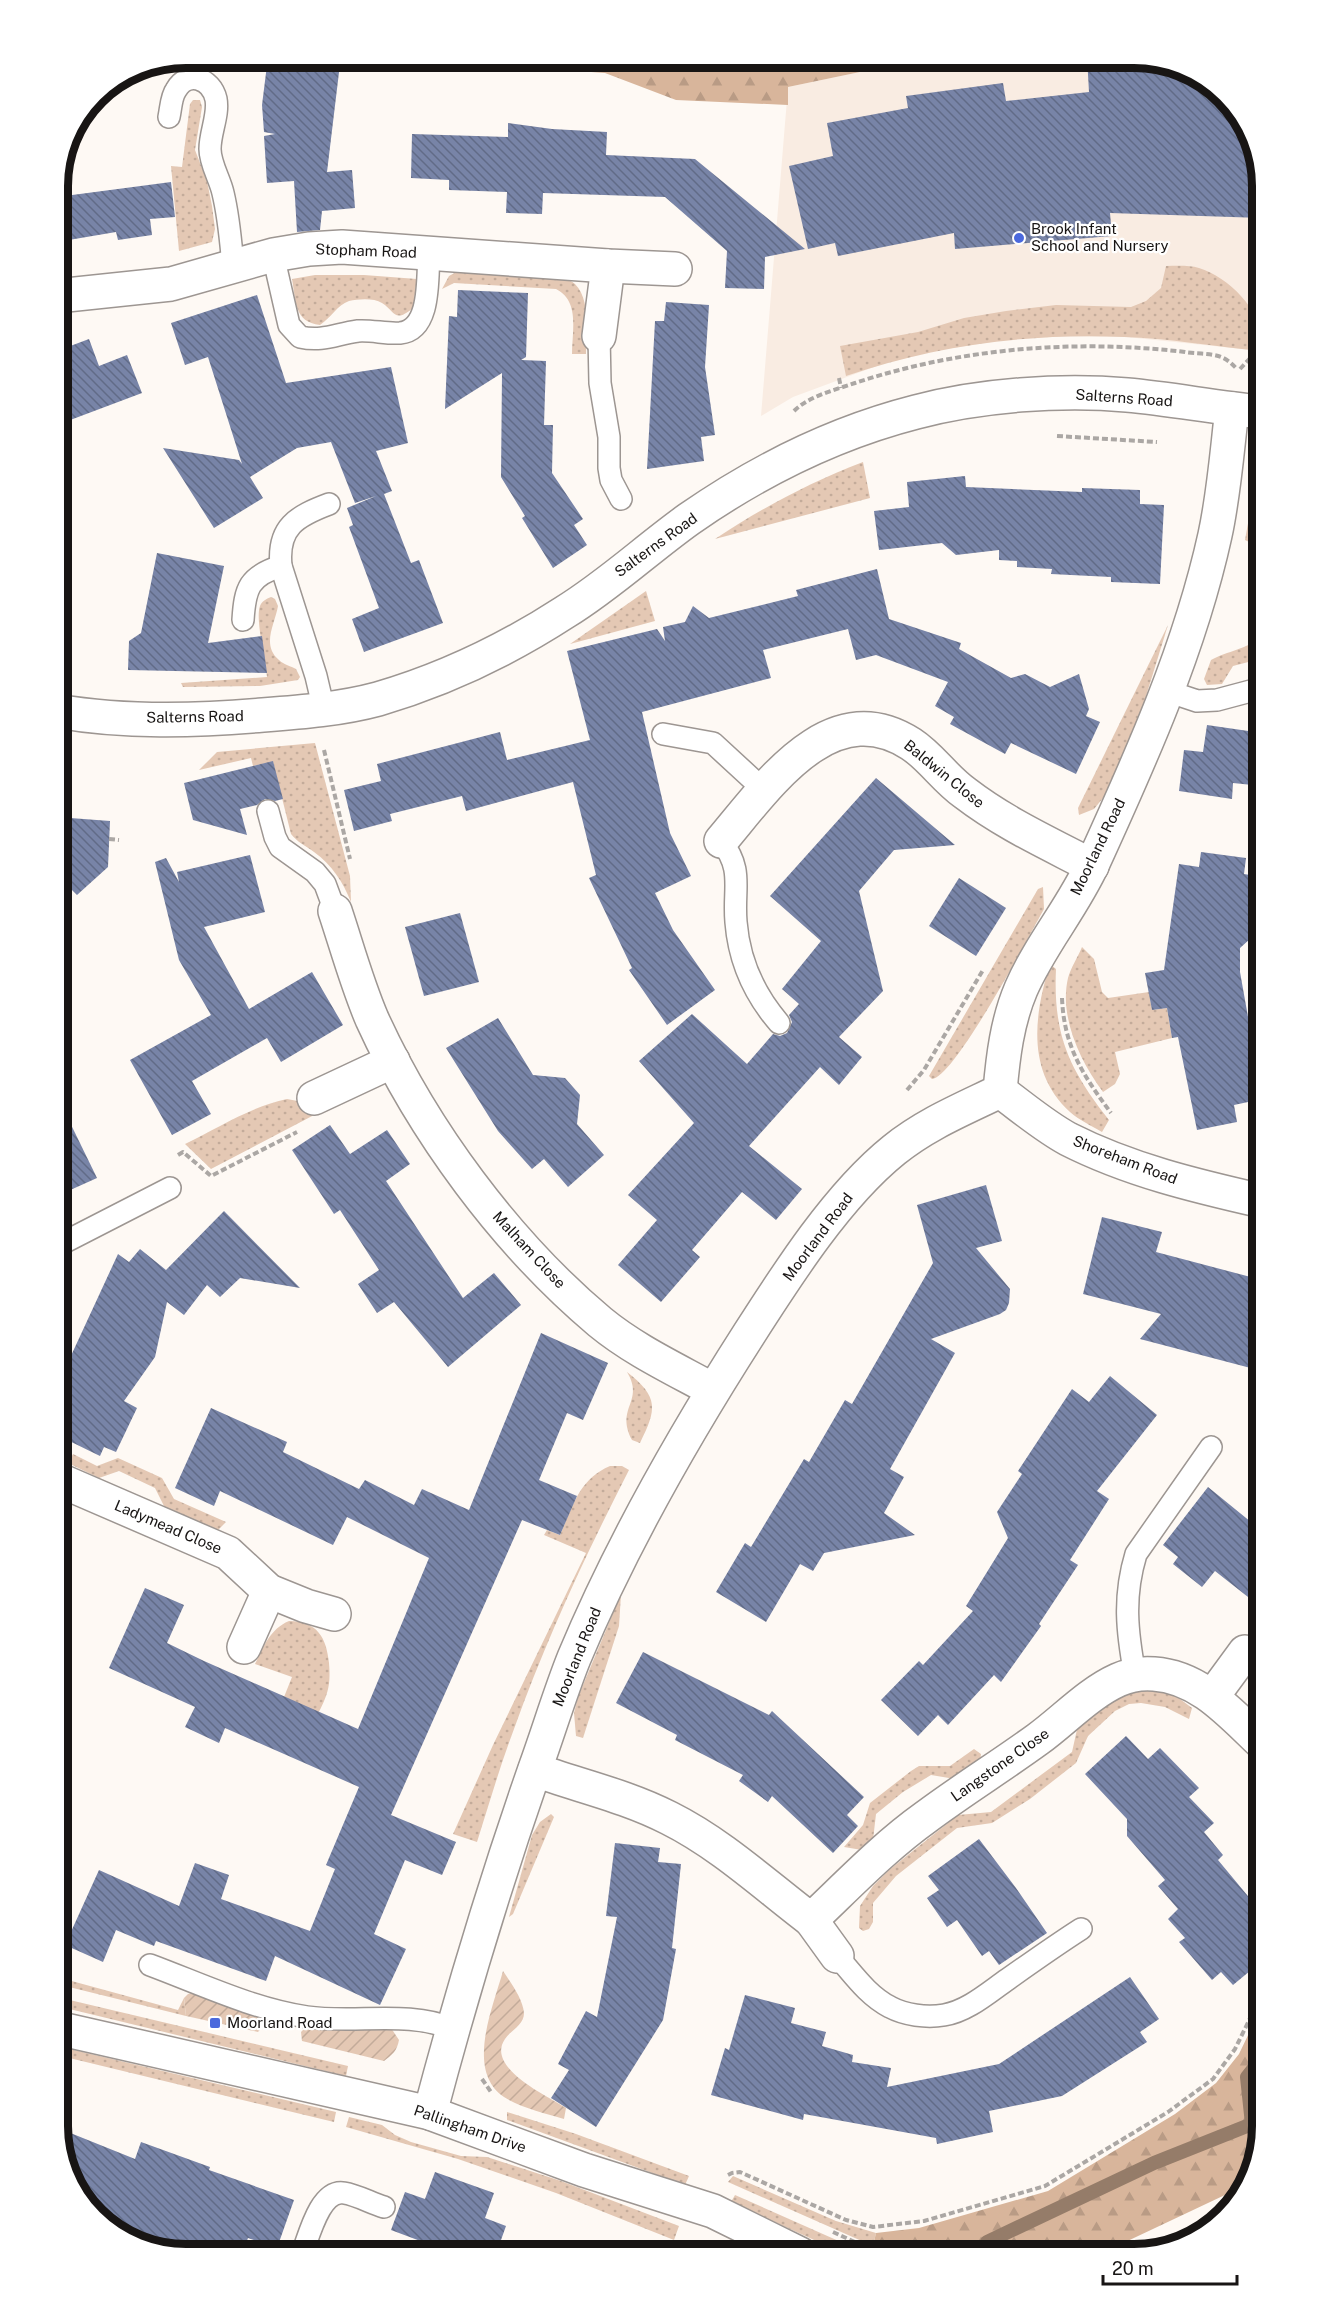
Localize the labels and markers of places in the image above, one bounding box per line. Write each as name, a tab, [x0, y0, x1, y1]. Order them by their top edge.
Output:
place label: Brook Infant School and Nursery	[1031, 220, 1169, 254]
marker: Brook Infant School and Nursery	[1012, 231, 1026, 245]
place label: Moorland Road	[227, 2014, 333, 2031]
marker: Moorland Road	[208, 2016, 222, 2030]

